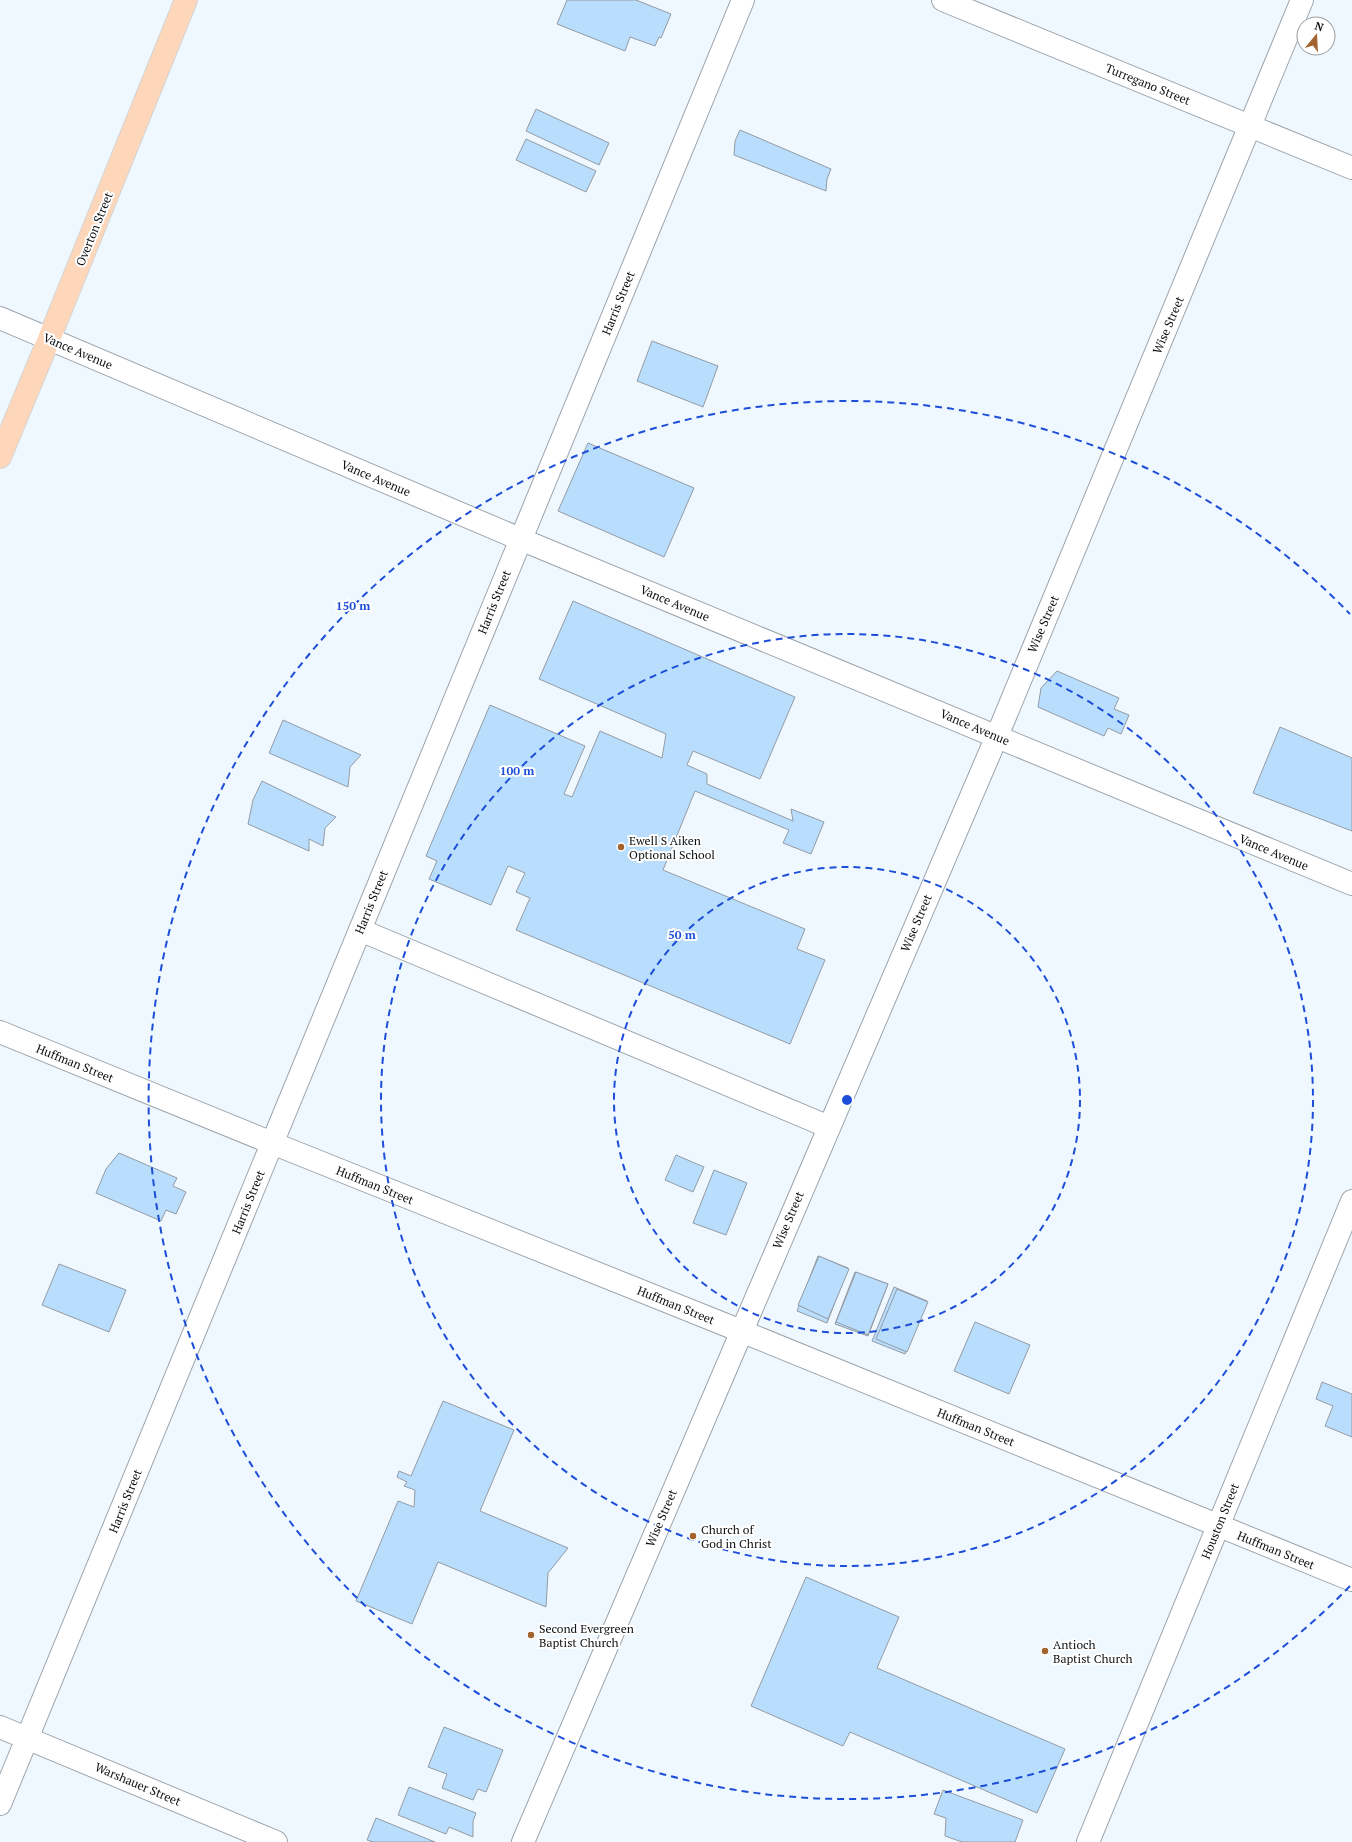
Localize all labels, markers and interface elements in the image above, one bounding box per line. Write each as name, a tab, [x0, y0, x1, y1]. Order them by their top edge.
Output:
north arrow	[1296, 16, 1336, 56]
text: N	[1313, 19, 1326, 35]
street label: Turregano Street	[1103, 60, 1193, 108]
street label: Overton Street	[72, 189, 116, 268]
street label: Harris Street	[598, 268, 638, 337]
street label: Wise Street	[1149, 294, 1187, 356]
street label: Vance Avenue	[41, 330, 115, 372]
street label: Vance Avenue	[339, 457, 413, 499]
street label: Harris Street	[474, 567, 514, 636]
street label: Vance Avenue	[638, 582, 712, 624]
street label: Wise Street	[1024, 593, 1062, 655]
text: 150 m	[336, 598, 370, 613]
street label: Vance Avenue	[938, 706, 1012, 748]
text: 100 m	[500, 763, 534, 778]
street label: Vance Avenue	[1237, 831, 1311, 873]
place label: Ewell S Aiken Optional School	[629, 833, 715, 862]
marker: Ewell S Aiken Optional School	[616, 842, 626, 852]
street label: Harris Street	[351, 867, 391, 936]
street label: Wise Street	[897, 892, 935, 954]
text: 50 m	[668, 927, 696, 942]
street label: Huffman Street	[34, 1041, 116, 1086]
centre of rings	[840, 1093, 854, 1107]
street label: Huffman Street	[334, 1163, 416, 1208]
street label: Harris Street	[228, 1167, 268, 1236]
street label: Wise Street	[769, 1189, 807, 1251]
street label: Huffman Street	[635, 1283, 717, 1328]
street label: Huffman Street	[935, 1405, 1017, 1450]
street label: Harris Street	[105, 1466, 145, 1535]
street label: Houston Street	[1198, 1480, 1242, 1561]
street label: Wise Street	[642, 1487, 680, 1549]
place label: Church of God in Christ	[701, 1522, 772, 1551]
street label: Huffman Street	[1235, 1528, 1317, 1573]
marker: Church of God in Christ	[688, 1531, 698, 1541]
place label: Second Evergreen Baptist Church	[539, 1621, 634, 1650]
marker: Second Evergreen Baptist Church	[526, 1630, 536, 1640]
place label: Antioch Baptist Church	[1053, 1637, 1133, 1666]
marker: Antioch Baptist Church	[1040, 1646, 1050, 1656]
street label: Warshauer Street	[93, 1759, 184, 1809]

